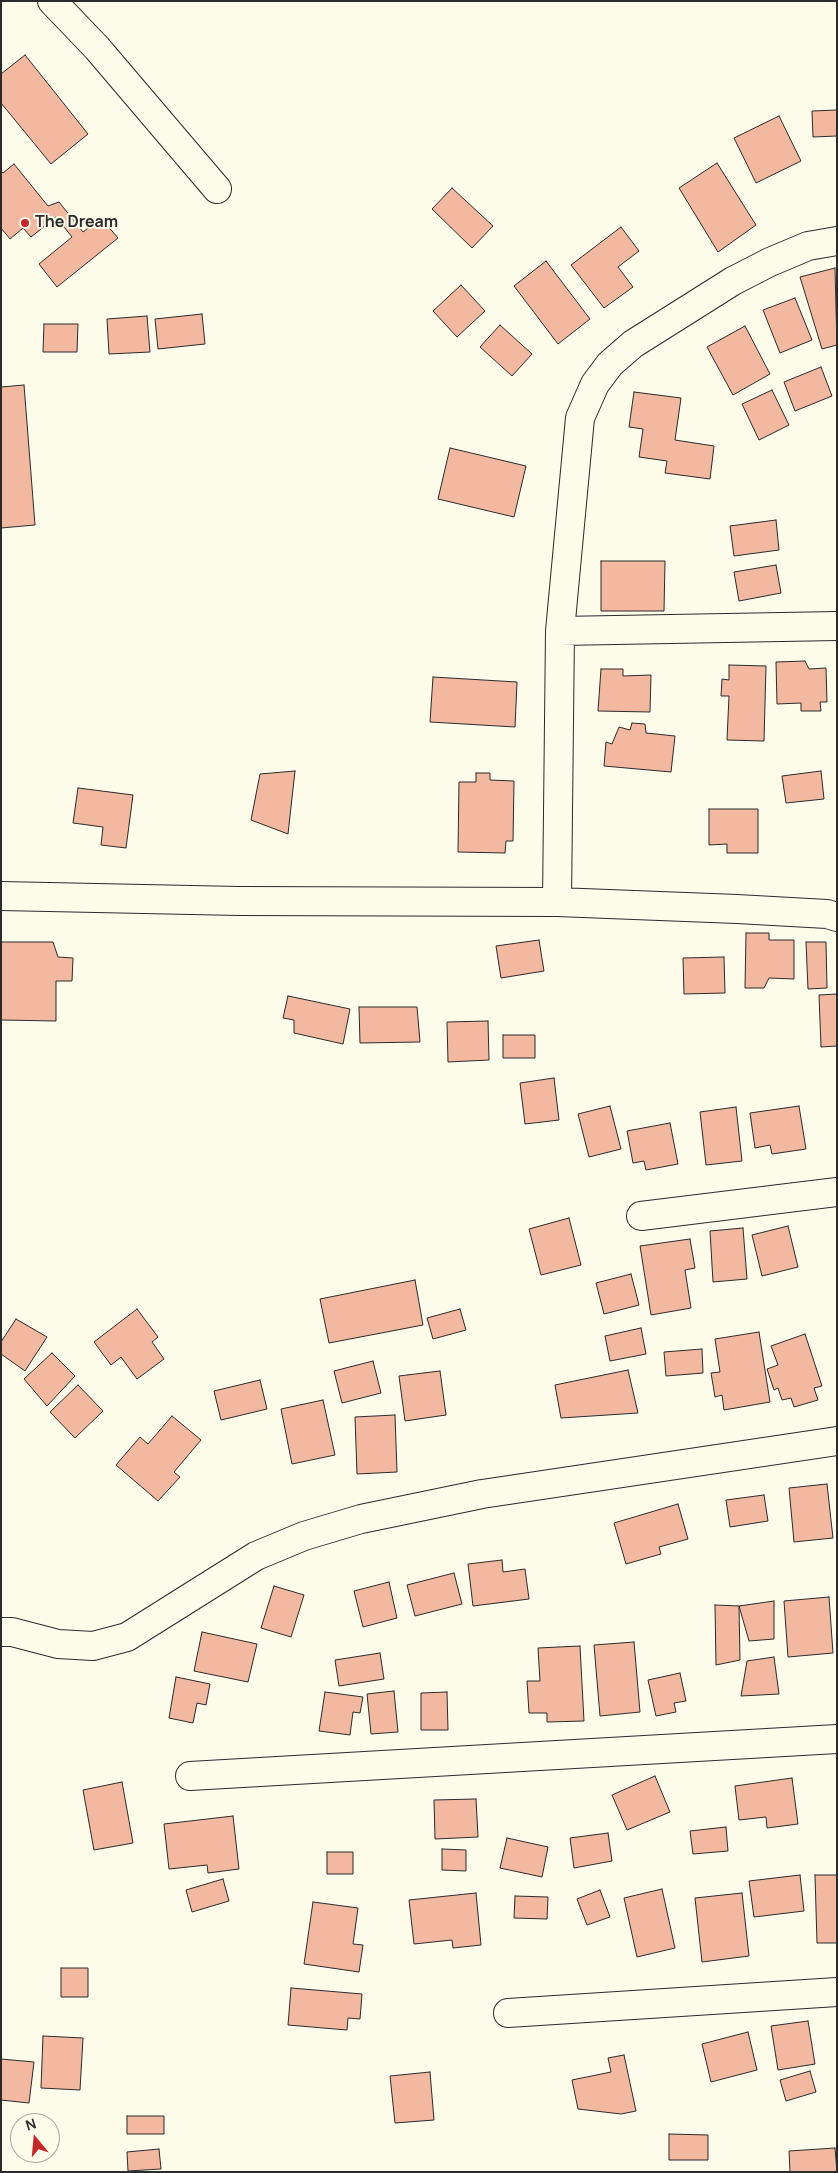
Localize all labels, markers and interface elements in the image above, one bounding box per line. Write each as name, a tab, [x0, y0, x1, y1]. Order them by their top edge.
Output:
place label: The Dream	[35, 213, 118, 233]
marker: The Dream	[19, 217, 31, 229]
north arrow	[10, 2113, 60, 2163]
text: N	[23, 2114, 38, 2135]

